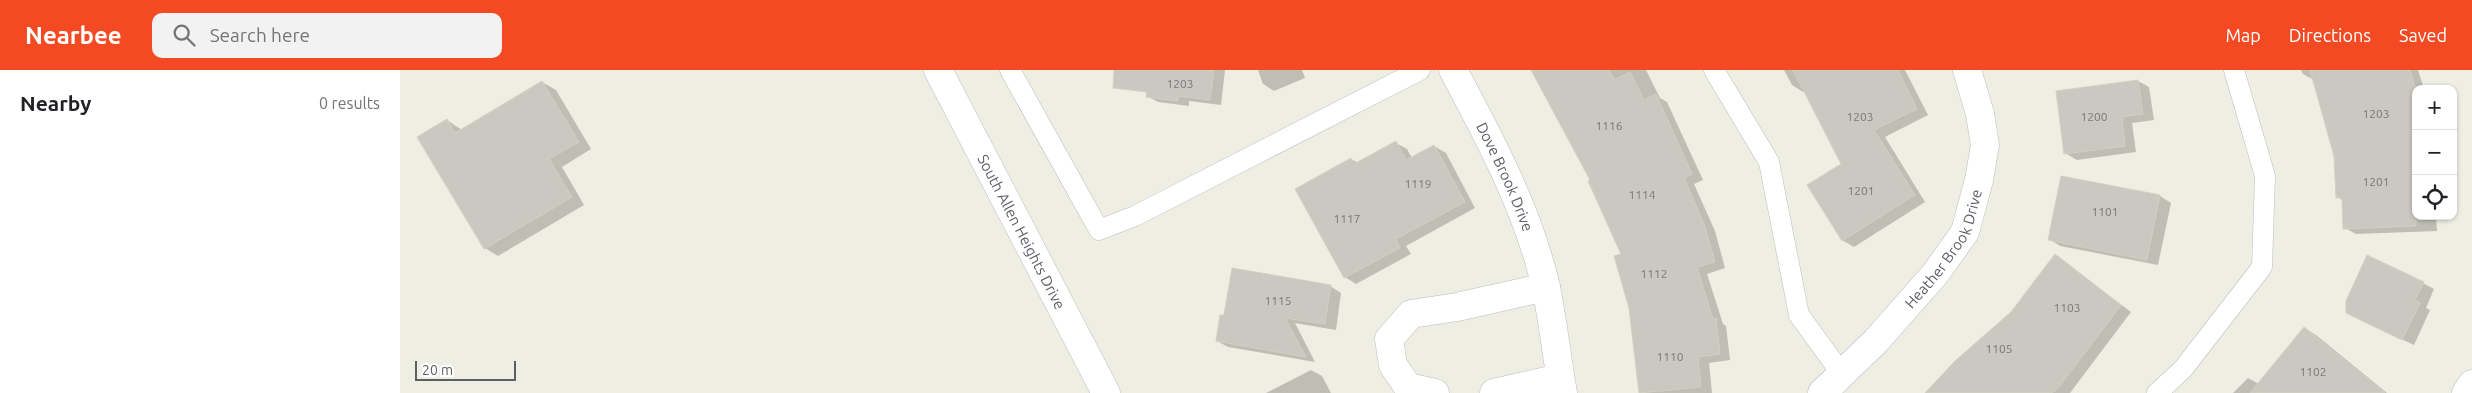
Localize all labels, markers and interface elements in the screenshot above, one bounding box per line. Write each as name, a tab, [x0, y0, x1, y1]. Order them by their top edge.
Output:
search box	[152, 13, 502, 58]
icon: search	[170, 21, 198, 49]
text: Nearbee	[25, 22, 122, 49]
text: Search here	[210, 24, 310, 46]
text: Map	[2225, 25, 2261, 45]
text: Directions	[2289, 25, 2371, 45]
text: Saved	[2399, 25, 2447, 45]
house number: 1203	[1166, 77, 1194, 90]
map controls	[2412, 85, 2457, 220]
button: +	[2412, 85, 2457, 130]
text: Nearby	[20, 91, 91, 115]
text: 0 results	[319, 94, 380, 112]
house number: 1203	[2362, 107, 2390, 120]
house number: 1203	[1846, 110, 1874, 123]
house number: 1200	[2080, 110, 2108, 123]
street label: Dove Brook Drive	[1474, 119, 1537, 233]
house number: 1116	[1595, 119, 1623, 132]
button: −	[2412, 130, 2457, 175]
street label: South Allen Heights Drive	[975, 151, 1069, 312]
house number: 1201	[2362, 175, 2390, 188]
button: locate	[2412, 175, 2457, 220]
house number: 1119	[1404, 177, 1432, 190]
house number: 1201	[1847, 184, 1875, 197]
street label: Heather Brook Drive	[1901, 187, 1985, 311]
house number: 1114	[1628, 188, 1656, 201]
house number: 1101	[2091, 205, 2119, 218]
house number: 1117	[1333, 212, 1361, 225]
house number: 1112	[1640, 267, 1668, 280]
house number: 1115	[1264, 294, 1292, 307]
house number: 1103	[2053, 301, 2081, 314]
house number: 1105	[1985, 342, 2013, 355]
house number: 1110	[1656, 350, 1684, 363]
scale bar	[415, 358, 516, 381]
text: 20 m	[422, 362, 453, 378]
house number: 1102	[2299, 365, 2327, 378]

